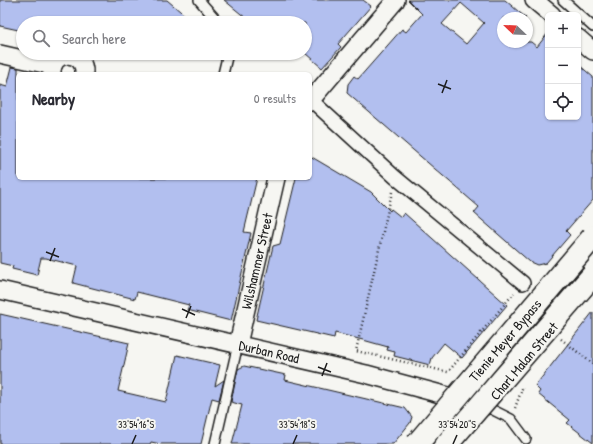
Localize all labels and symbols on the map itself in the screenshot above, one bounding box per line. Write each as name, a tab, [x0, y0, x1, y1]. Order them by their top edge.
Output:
north arrow	[497, 12, 533, 48]
street label: Wilshammer Street	[236, 211, 277, 311]
street label: Tienie Meyer Bypass	[464, 295, 545, 385]
street label: Charl Malan Street	[485, 317, 562, 404]
street label: Durban Road	[237, 335, 302, 368]
text: 33°54'16"S	[118, 418, 154, 431]
text: 33°54'18"S	[279, 418, 316, 431]
text: 33°54'20"S	[438, 418, 476, 431]

